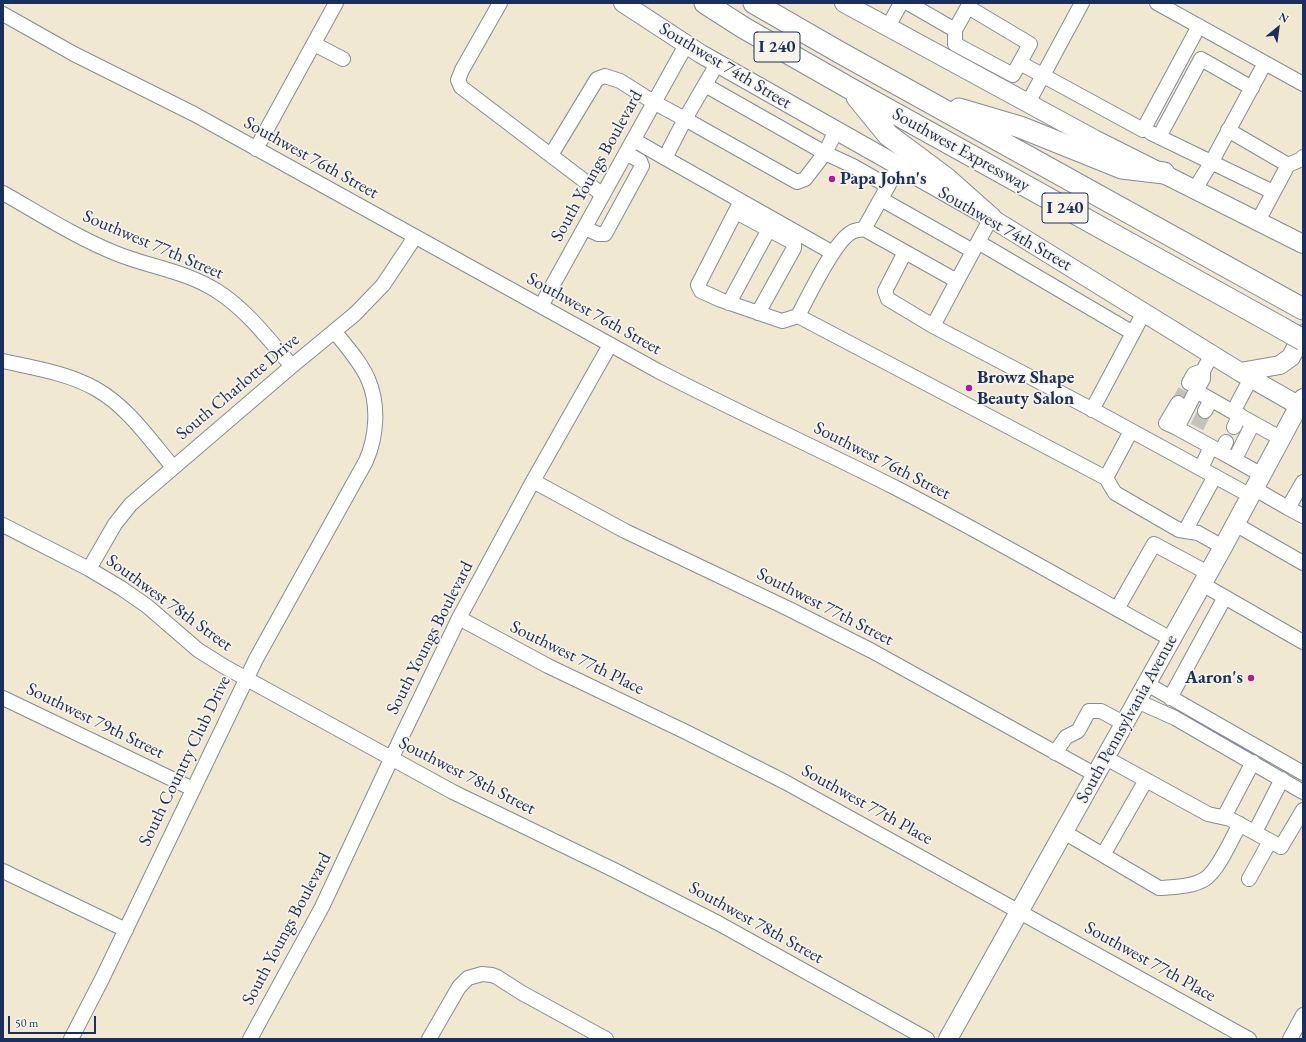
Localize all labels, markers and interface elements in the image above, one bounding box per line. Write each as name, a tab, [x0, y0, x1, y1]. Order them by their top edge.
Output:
north arrow	[1258, 8, 1298, 48]
text: N	[1277, 9, 1291, 26]
street label: Southwest 74th Street	[655, 18, 795, 114]
road number: I 240	[754, 32, 800, 62]
street label: South Youngs Boulevard	[547, 87, 647, 245]
street label: Southwest Expressway	[888, 103, 1034, 197]
street label: Southwest 76th Street	[240, 112, 382, 204]
place label: Papa John's	[840, 168, 927, 190]
marker: Papa John's	[827, 174, 837, 184]
street label: Southwest 74th Street	[934, 182, 1076, 276]
road number: I 240	[1042, 193, 1088, 223]
street label: Southwest 77th Street	[79, 206, 227, 284]
street label: Southwest 76th Street	[523, 268, 665, 360]
street label: South Charlotte Drive	[172, 329, 304, 445]
place label: Browz Shape Beauty Salon	[977, 367, 1074, 410]
marker: Browz Shape Beauty Salon	[964, 383, 974, 393]
street label: Southwest 76th Street	[810, 417, 954, 505]
street label: Southwest 78th Street	[102, 550, 236, 656]
street label: South Youngs Boulevard	[382, 558, 478, 718]
street label: Southwest 77th Street	[753, 563, 897, 651]
street label: Southwest 77th Place	[506, 616, 648, 700]
street label: South Pennsylvania Avenue	[1072, 631, 1182, 807]
place label: Aaron's	[1185, 667, 1243, 689]
street label: South Country Club Drive	[134, 672, 236, 850]
marker: Aaron's	[1246, 673, 1256, 683]
street label: Southwest 79th Street	[23, 678, 167, 764]
street label: Southwest 78th Street	[395, 732, 539, 820]
street label: Southwest 77th Place	[798, 760, 936, 850]
street label: South Youngs Boulevard	[238, 849, 336, 1009]
street label: Southwest 78th Street	[685, 877, 827, 969]
street label: Southwest 77th Place	[1081, 917, 1219, 1007]
scale bar	[10, 1008, 98, 1034]
text: 50 m	[15, 1015, 38, 1031]

